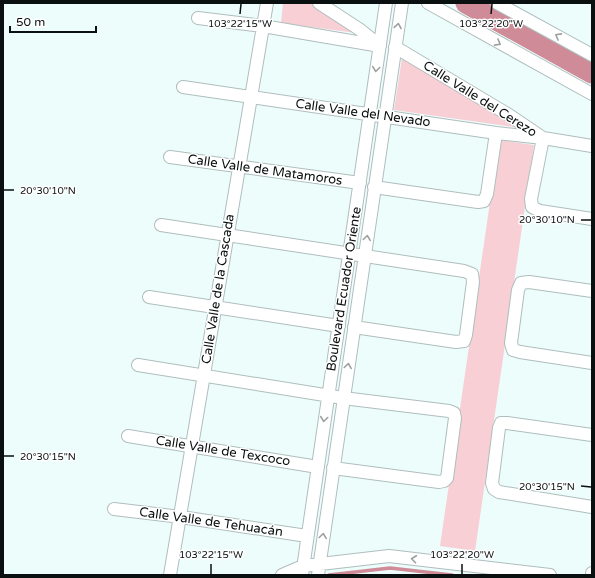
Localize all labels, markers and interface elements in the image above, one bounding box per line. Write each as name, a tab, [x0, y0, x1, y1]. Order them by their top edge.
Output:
scale bar	[10, 8, 96, 34]
text: 50 m	[16, 15, 45, 29]
text: 103°22'15"W	[208, 18, 272, 30]
text: 103°22'20"W	[459, 18, 523, 30]
one-way arrow	[394, 23, 402, 29]
one-way arrow	[555, 34, 562, 41]
one-way arrow	[494, 38, 501, 46]
street label: Calle Valle del Cerezo	[420, 57, 540, 141]
one-way arrow	[373, 66, 381, 72]
street label: Calle Valle del Nevado	[294, 96, 432, 130]
street label: Calle Valle de Matamoros	[187, 151, 343, 189]
text: 20°30'10"N	[20, 185, 76, 197]
street label: Boulevard Ecuador Oriente	[323, 206, 365, 372]
street label: Calle Valle de la Cascada	[198, 213, 238, 365]
text: 20°30'10"N	[519, 214, 575, 226]
one-way arrow	[362, 235, 371, 241]
one-way arrow	[343, 363, 352, 369]
one-way arrow	[320, 416, 329, 422]
street label: Calle Valle de Texcoco	[155, 432, 292, 470]
text: 20°30'15"N	[20, 451, 76, 463]
text: 20°30'15"N	[519, 481, 575, 493]
street label: Calle Valle de Tehuacán	[138, 504, 284, 540]
one-way arrow	[318, 533, 327, 539]
text: 103°22'15"W	[179, 549, 243, 561]
text: 103°22'20"W	[430, 549, 494, 561]
one-way arrow	[411, 555, 417, 564]

